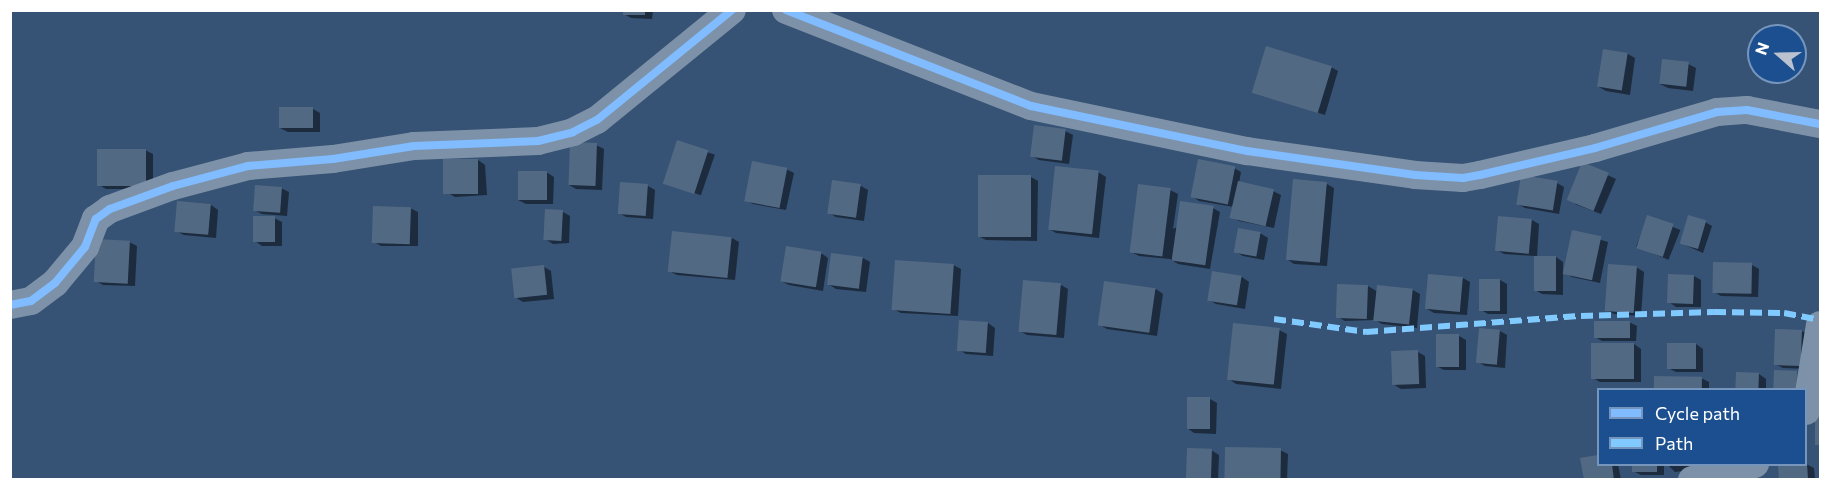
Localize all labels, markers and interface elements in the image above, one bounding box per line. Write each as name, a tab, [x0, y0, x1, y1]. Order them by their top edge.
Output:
north arrow	[1747, 24, 1807, 84]
text: N	[1751, 39, 1772, 57]
legend	[1597, 388, 1807, 466]
text: Cycle path	[1655, 402, 1740, 424]
text: Path	[1655, 432, 1693, 454]

